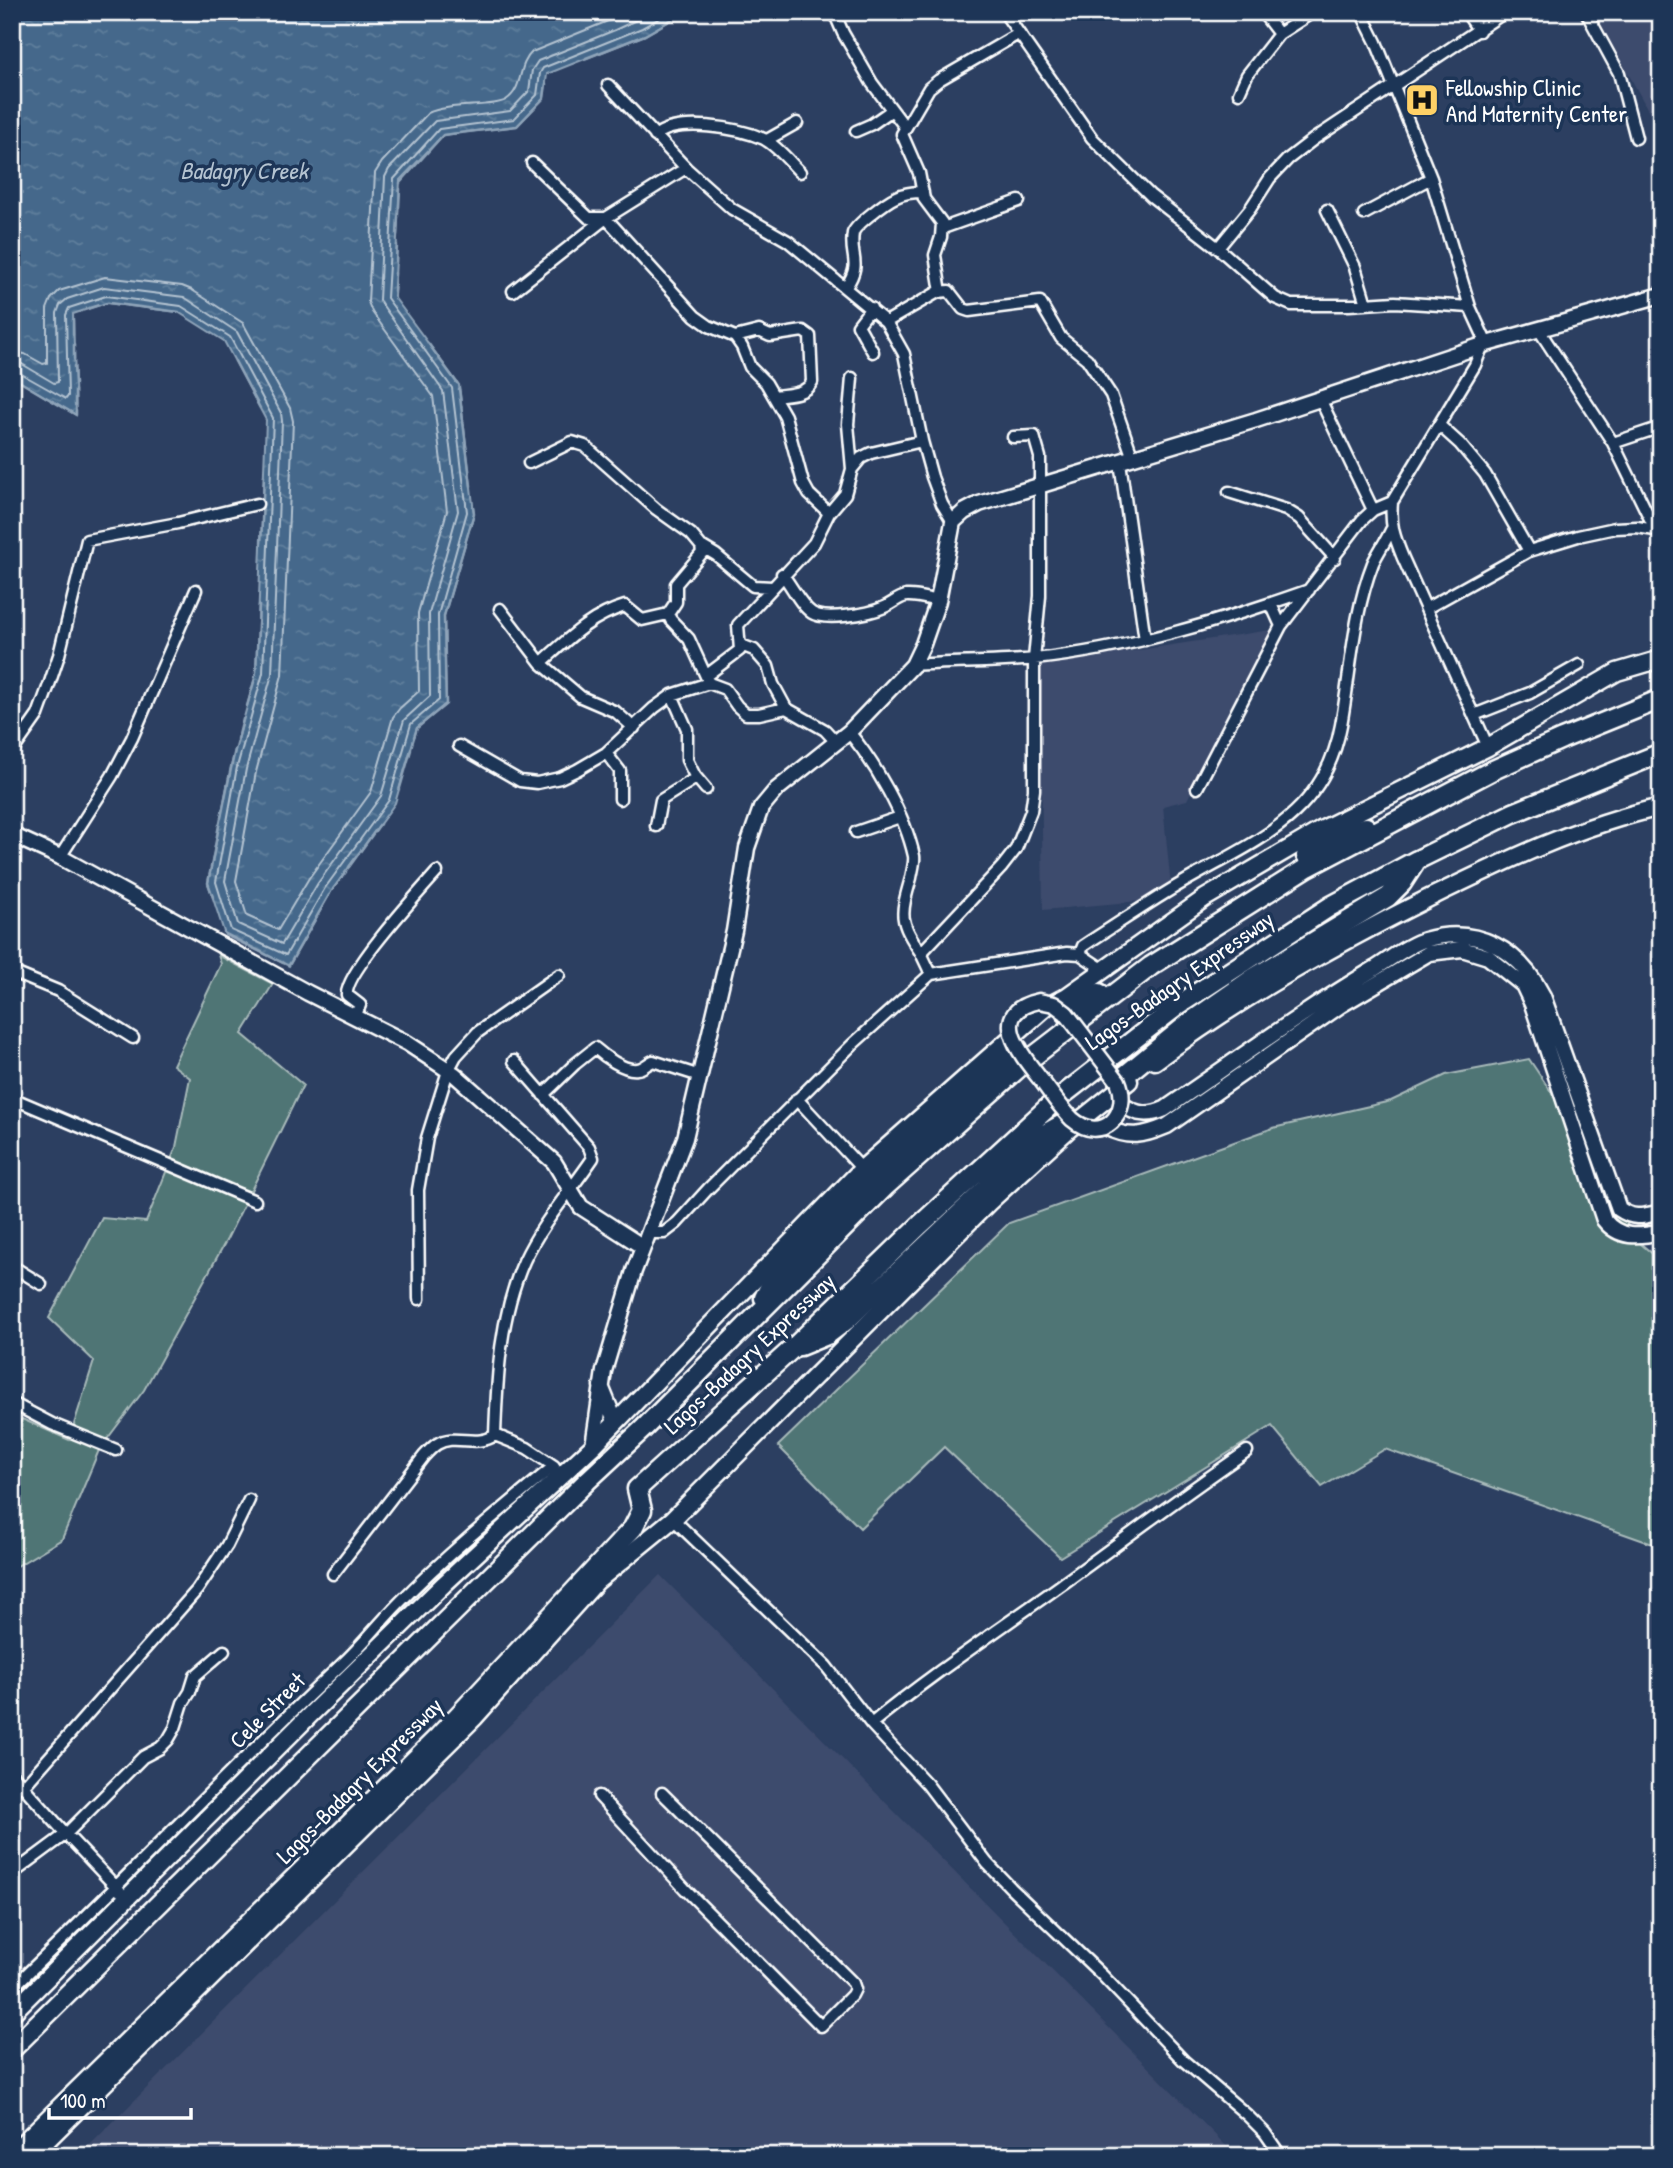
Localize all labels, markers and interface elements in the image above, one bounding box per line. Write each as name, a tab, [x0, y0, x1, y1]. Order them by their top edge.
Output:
place label: Fellowship Clinic And Maternity Center	[1445, 72, 1627, 129]
hospital icon: Fellowship Clinic And Maternity Center	[1403, 81, 1441, 119]
water label: Badagry Creek	[180, 154, 310, 187]
street label: Lagos-Badagry Expressway	[1079, 903, 1280, 1057]
street label: Lagos-Badagry Expressway	[657, 1265, 841, 1441]
street label: Cele Street	[222, 1664, 313, 1755]
street label: Lagos-Badagry Expressway	[269, 1690, 449, 1870]
scale bar	[49, 2077, 191, 2121]
text: 100 m	[60, 2086, 106, 2115]

